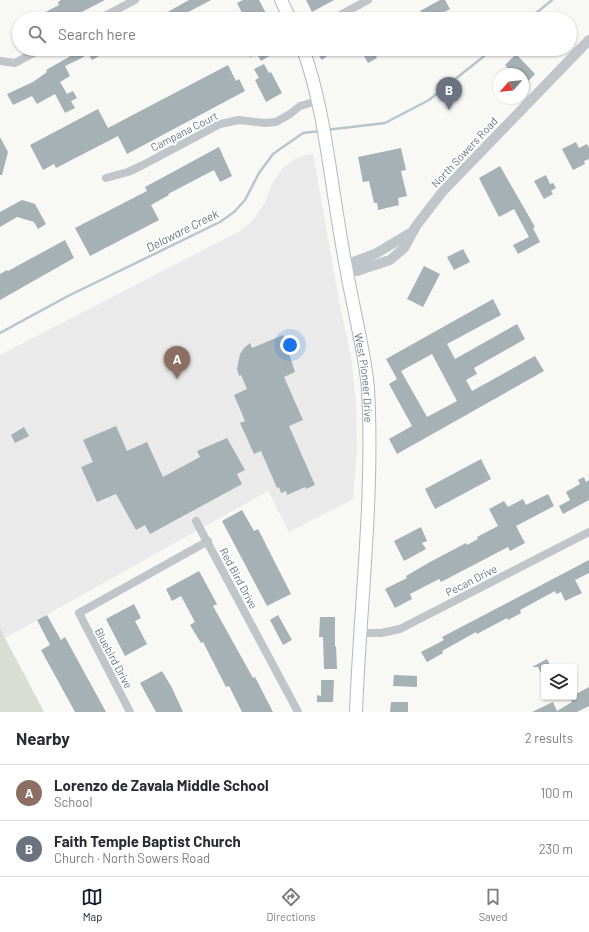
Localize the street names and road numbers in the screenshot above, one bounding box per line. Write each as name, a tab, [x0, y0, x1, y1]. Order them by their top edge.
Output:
street label: Campana Court	[148, 109, 220, 153]
street label: North Sowers Road	[428, 114, 500, 190]
street label: West Pioneer Drive	[353, 332, 376, 423]
street label: Red Bird Drive	[218, 545, 261, 611]
street label: Pecan Drive	[443, 561, 499, 599]
street label: Bluebird Drive	[93, 626, 135, 691]

